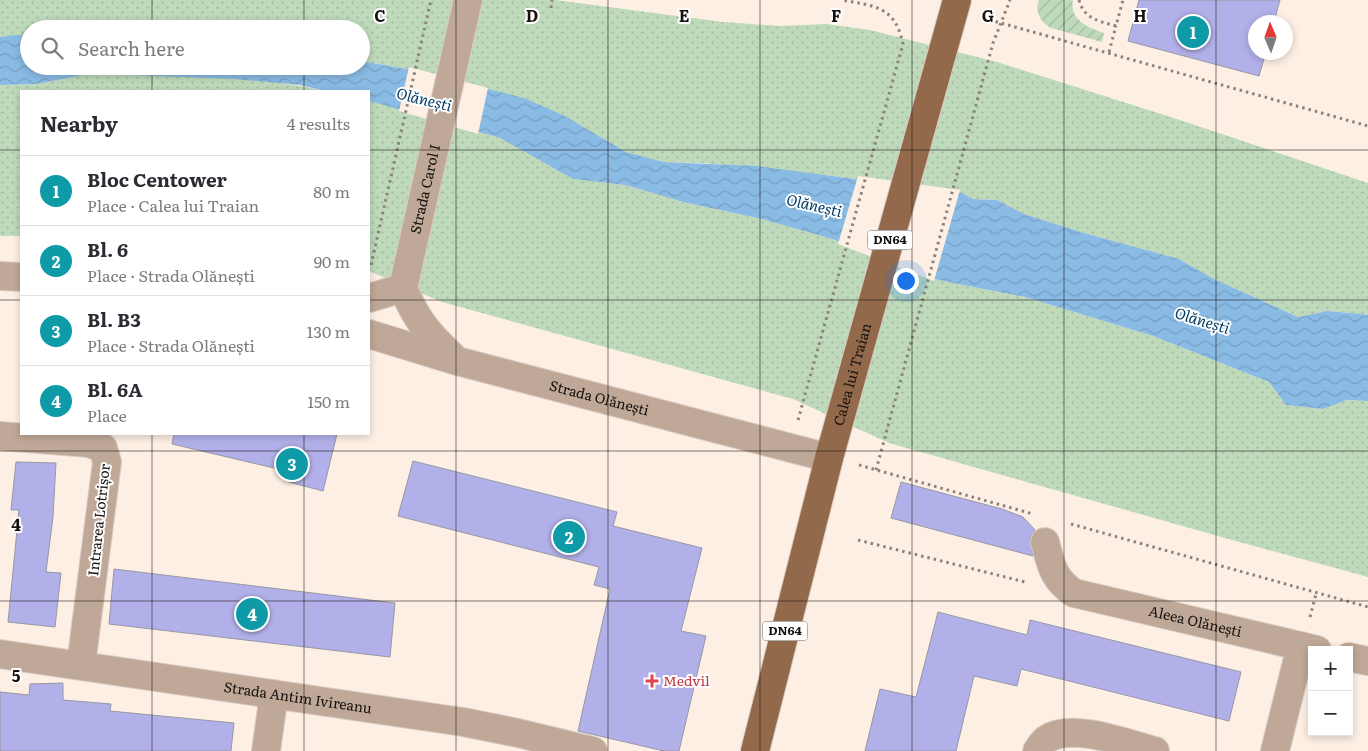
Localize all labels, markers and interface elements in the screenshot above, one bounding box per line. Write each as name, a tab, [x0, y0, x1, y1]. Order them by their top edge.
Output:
text: C	[374, 3, 386, 27]
text: D	[526, 3, 538, 27]
text: E	[679, 3, 690, 27]
text: F	[831, 3, 841, 27]
text: G	[982, 3, 994, 27]
text: H	[1133, 3, 1147, 27]
pin: 1	[1177, 13, 1209, 51]
north arrow	[1248, 15, 1293, 60]
search box	[20, 20, 370, 75]
icon: search	[38, 34, 66, 62]
text: Search here	[78, 34, 185, 62]
water label: Olănești	[394, 81, 455, 117]
text: Nearby	[40, 107, 118, 138]
text: 4 results	[287, 111, 350, 135]
street label: Strada Carol I	[405, 142, 444, 236]
text: Bloc Centower	[87, 165, 227, 193]
text: 1	[53, 179, 59, 203]
text: 80 m	[313, 179, 350, 203]
water label: Olănești	[784, 187, 845, 222]
text: Place · Calea lui Traian	[87, 193, 259, 217]
road number: DN64	[868, 230, 912, 250]
text: Bl. 6	[87, 235, 128, 263]
text: 2	[52, 249, 60, 273]
text: 90 m	[314, 249, 350, 273]
text: Place · Strada Olănești	[87, 263, 255, 287]
your location	[893, 268, 919, 294]
water label: Olănești	[1172, 300, 1233, 339]
text: Bl. B3	[87, 305, 141, 333]
text: 3	[52, 319, 60, 343]
text: 130 m	[307, 319, 350, 343]
street label: Calea lui Traian	[828, 321, 875, 428]
text: Place · Strada Olănești	[87, 333, 255, 357]
text: Bl. 6A	[87, 375, 143, 403]
street label: Strada Olănești	[548, 375, 652, 420]
text: 4	[51, 389, 61, 413]
text: 150 m	[307, 389, 350, 413]
text: Place	[87, 403, 127, 427]
pin: 3	[276, 445, 308, 483]
street label: Intrarea Lotrișor	[82, 462, 114, 577]
text: 4	[11, 512, 21, 536]
pin: 2	[553, 518, 585, 556]
pin: 4	[236, 595, 268, 633]
street label: Aleea Olănești	[1147, 600, 1244, 641]
road number: DN64	[762, 622, 808, 640]
map controls	[1308, 646, 1353, 736]
button: +	[1308, 646, 1353, 691]
text: 5	[12, 663, 21, 687]
place label: Medvil	[663, 670, 710, 690]
marker: Medvil	[645, 674, 659, 688]
street label: Strada Antim Ivireanu	[223, 676, 373, 718]
button: −	[1308, 691, 1353, 736]

